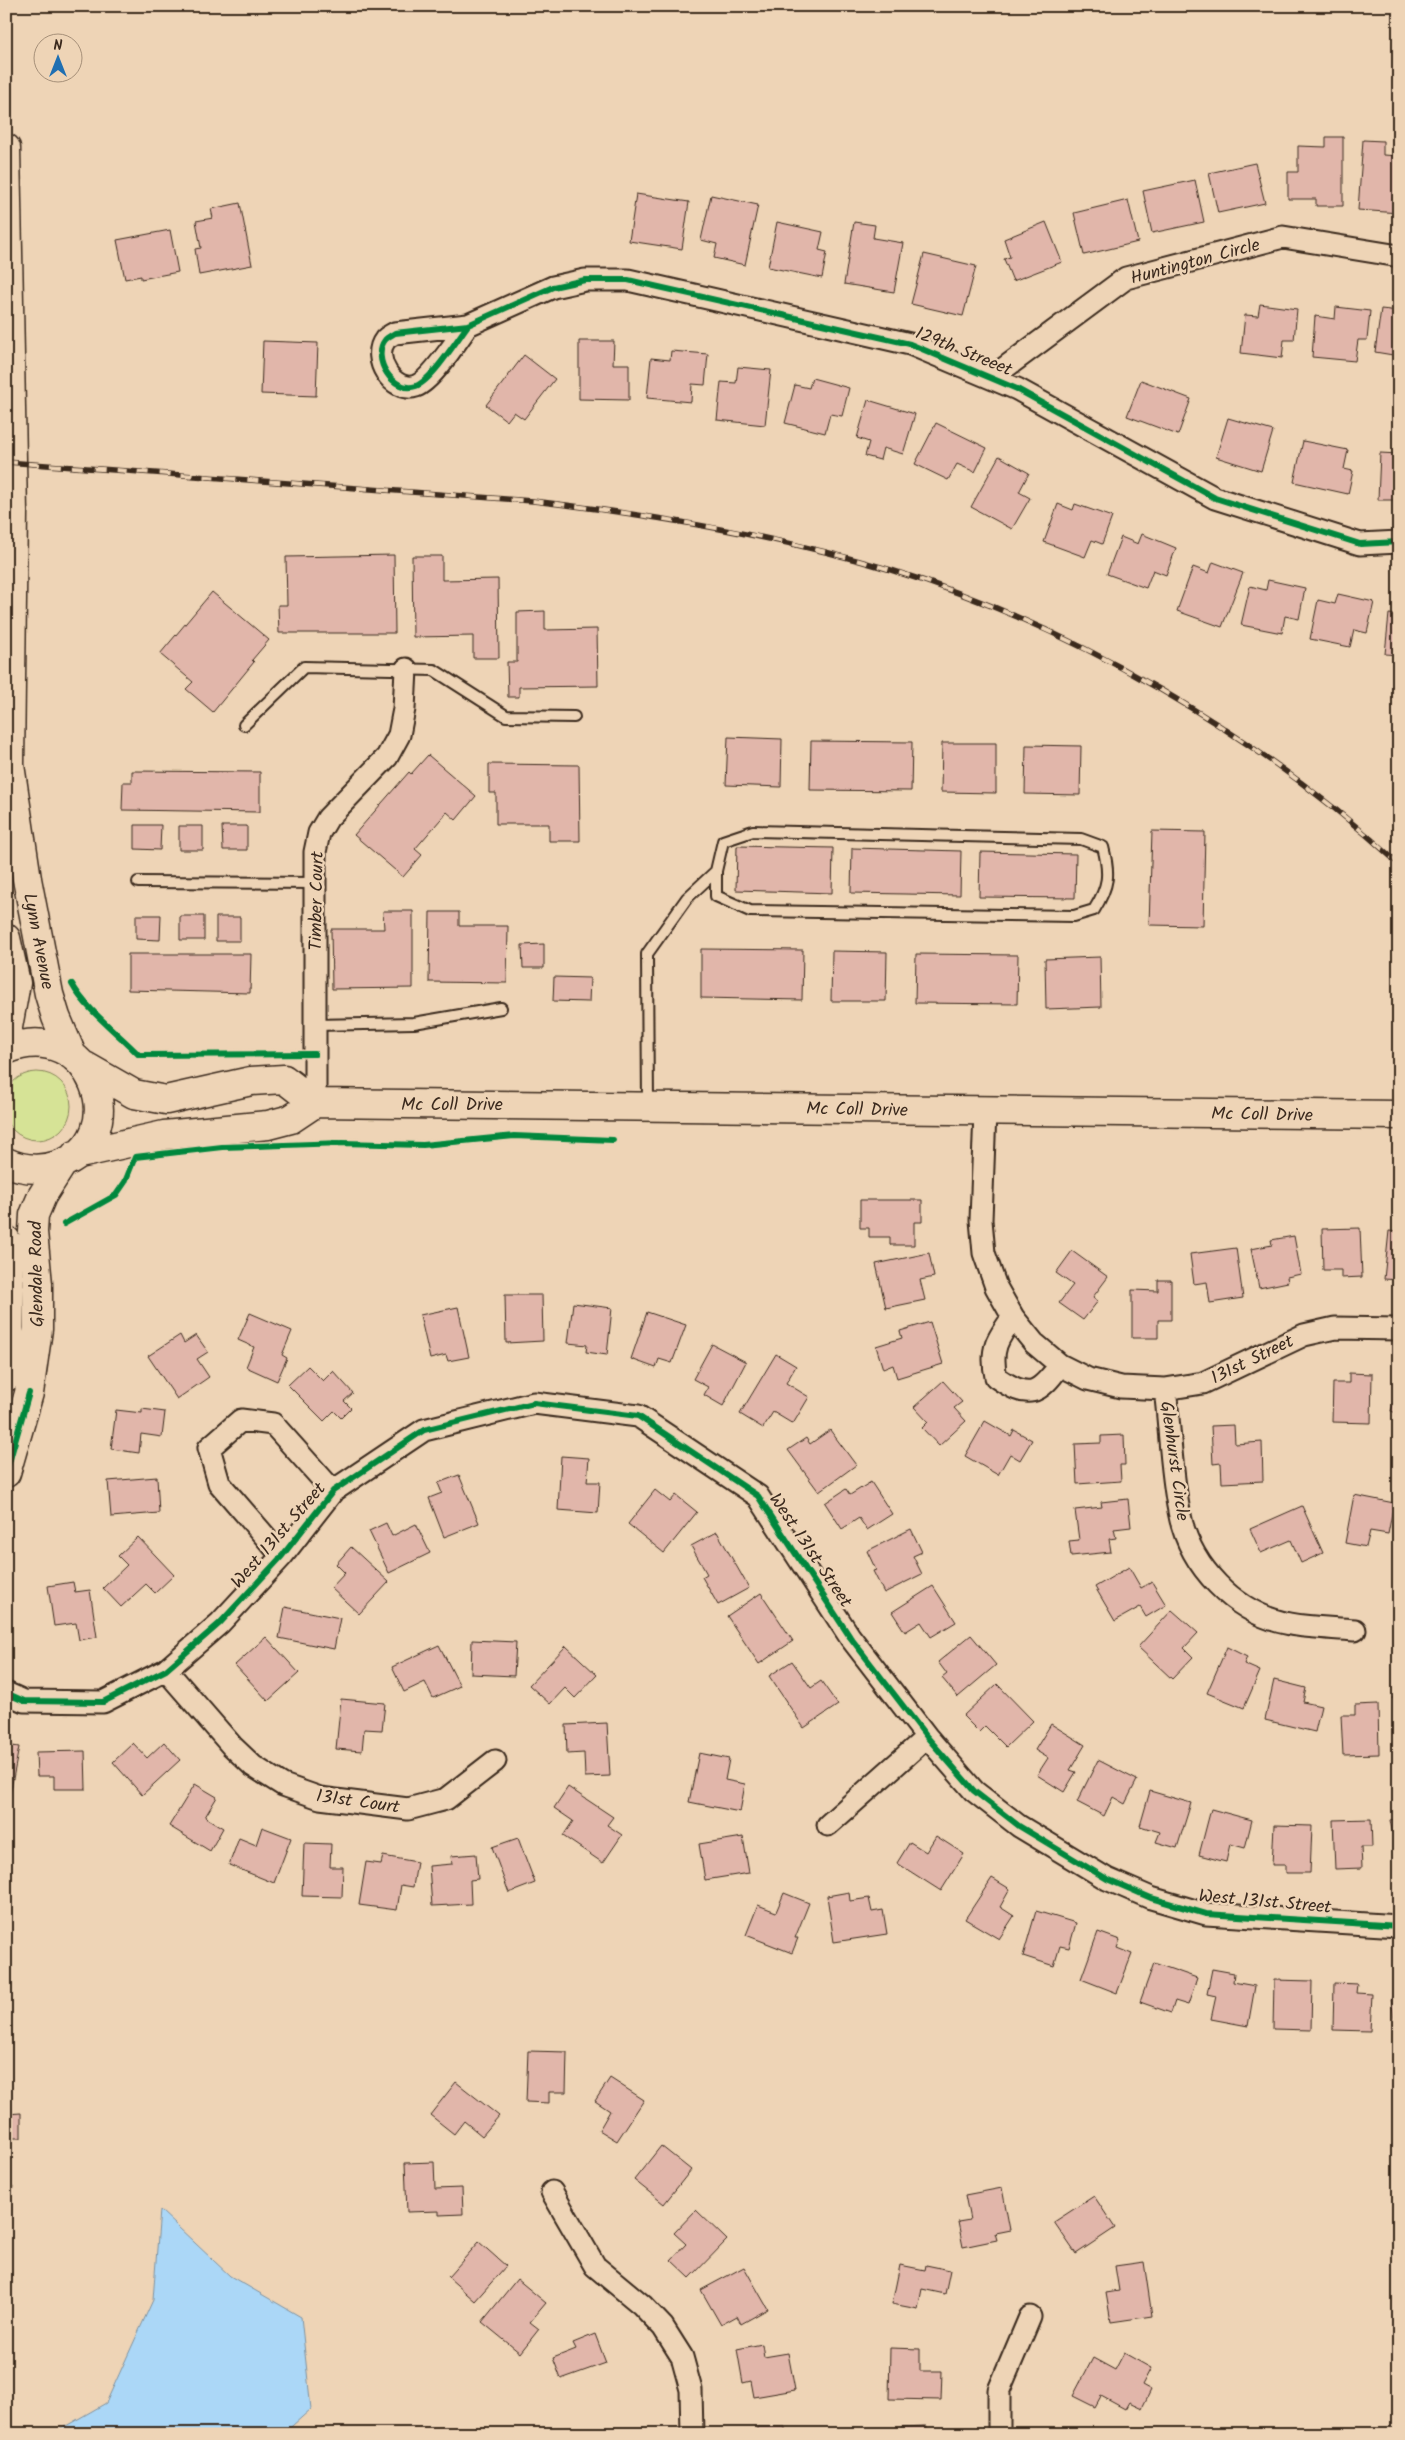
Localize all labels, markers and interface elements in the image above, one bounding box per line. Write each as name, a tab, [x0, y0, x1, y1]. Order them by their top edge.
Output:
north arrow	[32, 32, 82, 82]
text: N	[54, 35, 63, 57]
street label: Huntington Circle	[1127, 231, 1263, 294]
street label: 129th Streeet	[910, 320, 1017, 385]
street label: Timber Court	[302, 850, 333, 951]
street label: Lynn Avenue	[14, 891, 61, 992]
street label: Mc Coll Drive	[401, 1091, 503, 1120]
street label: Mc Coll Drive	[806, 1095, 908, 1126]
street label: Mc Coll Drive	[1211, 1100, 1313, 1131]
street label: Glendale Road	[22, 1220, 53, 1327]
street label: 131st Street	[1206, 1327, 1300, 1393]
street label: Glenhurst Circle	[1151, 1399, 1196, 1523]
street label: West 131st Street	[225, 1475, 334, 1596]
street label: West 131st Street	[761, 1488, 860, 1615]
street label: 131st Court	[314, 1782, 402, 1823]
street label: West 131st Street	[1197, 1882, 1333, 1923]

